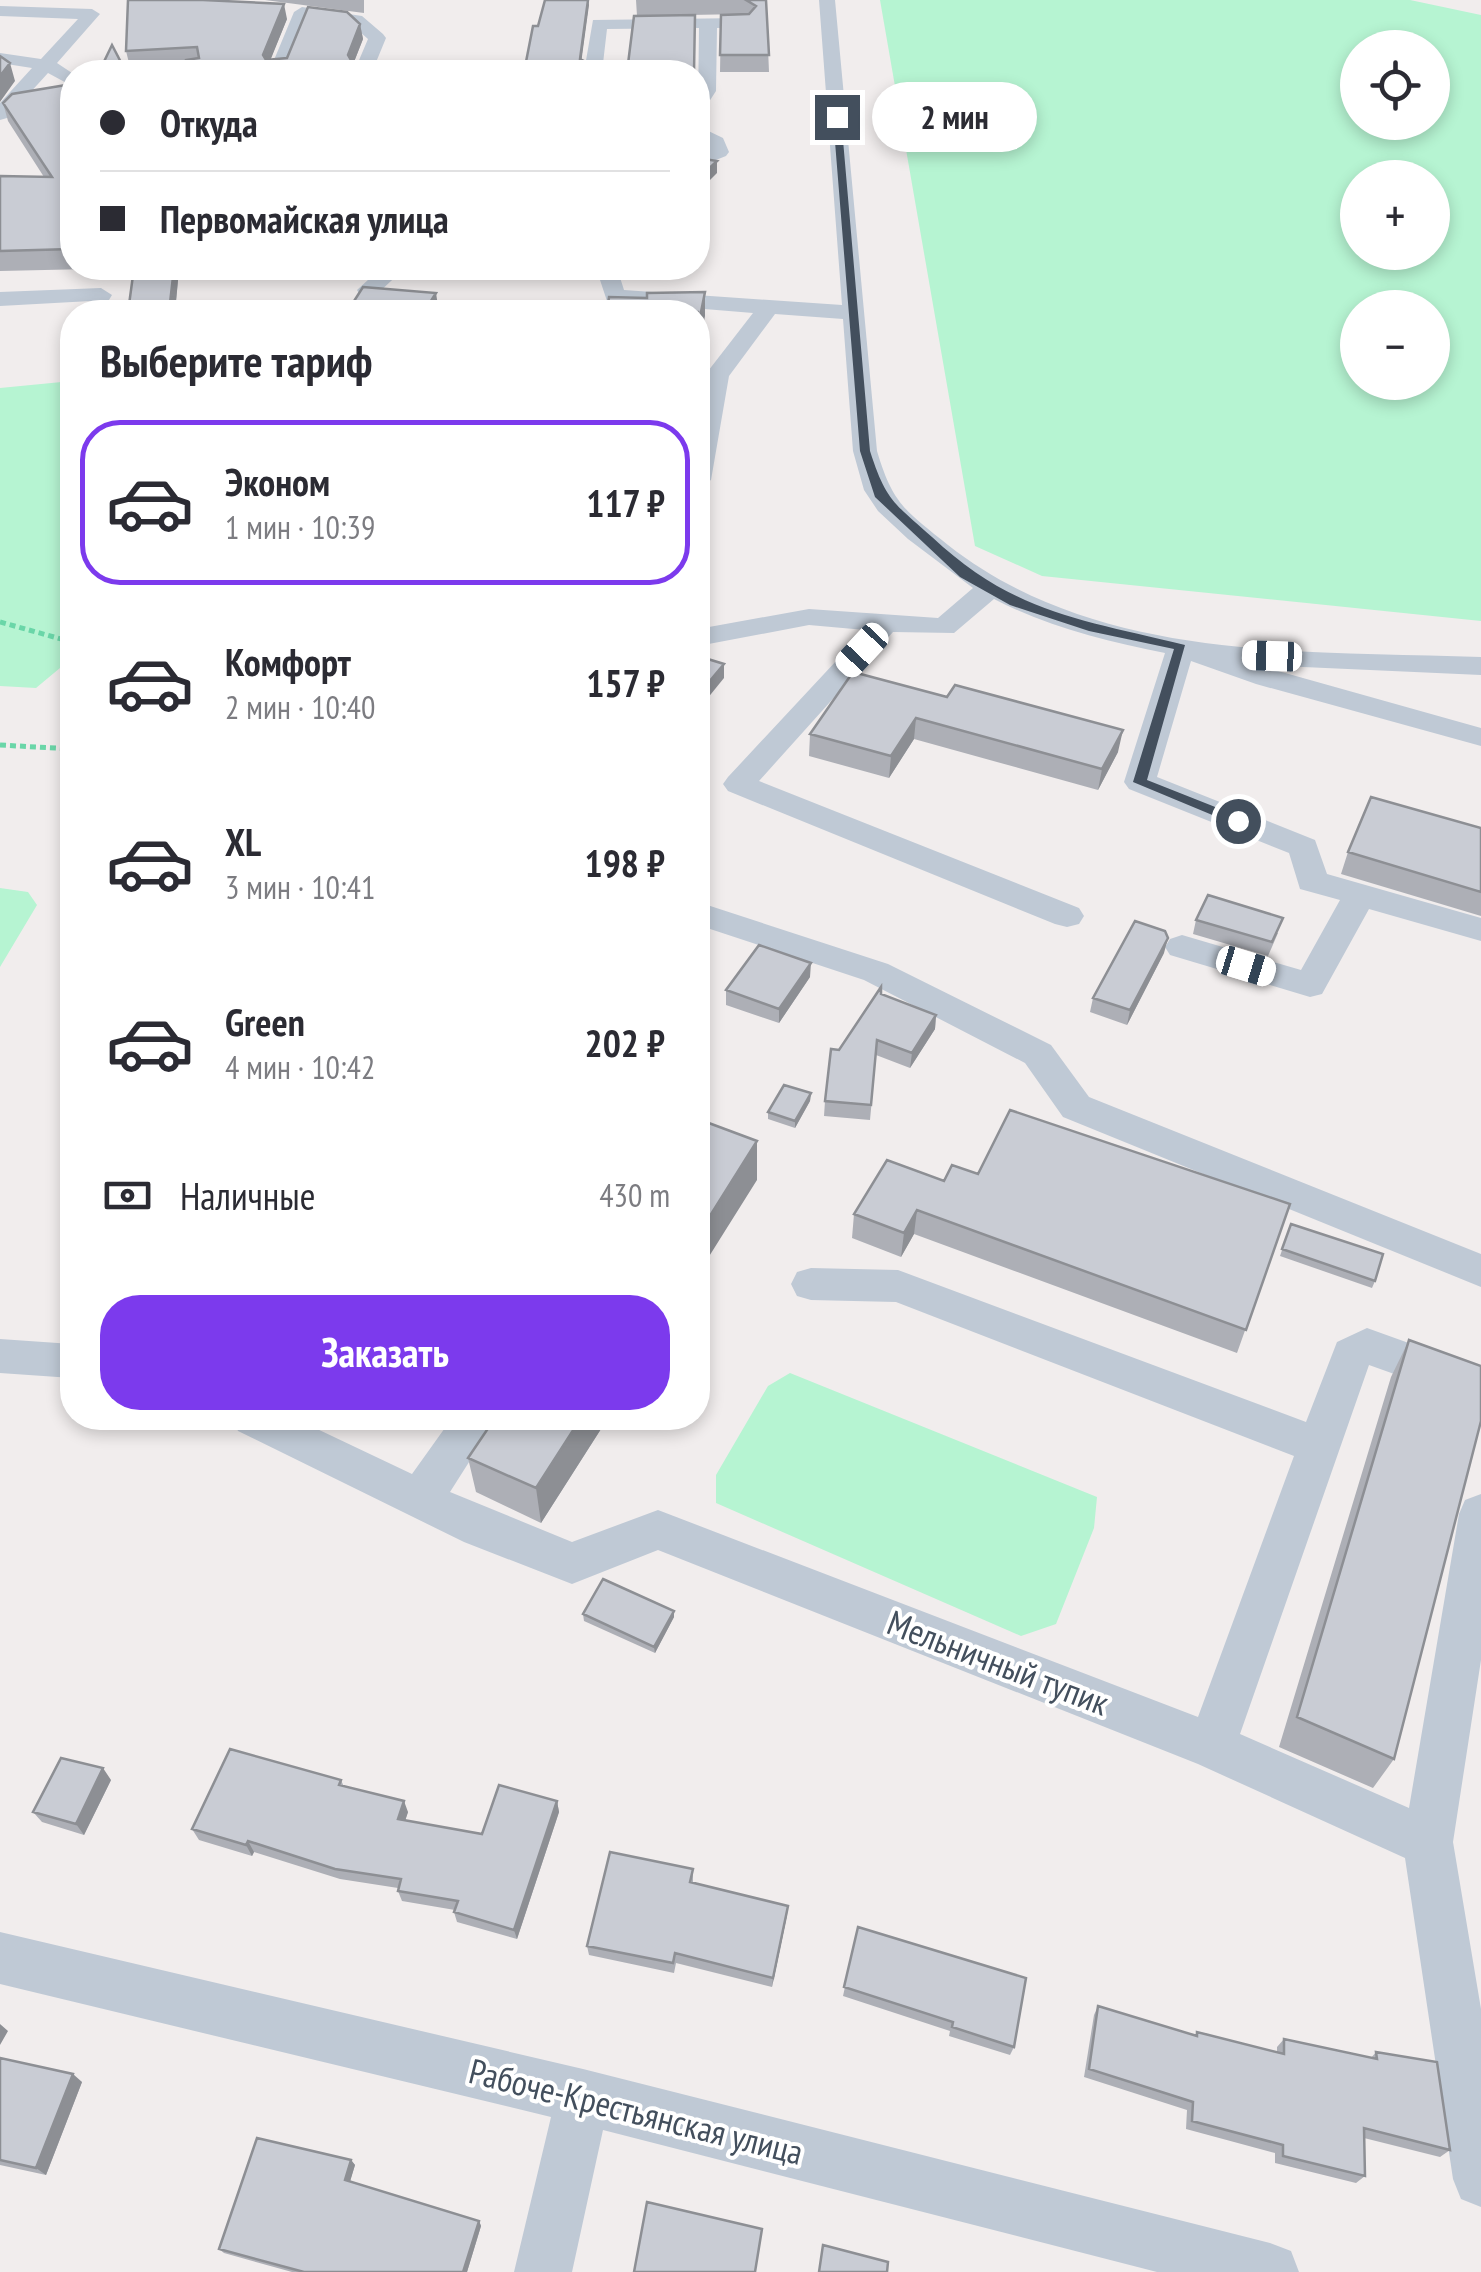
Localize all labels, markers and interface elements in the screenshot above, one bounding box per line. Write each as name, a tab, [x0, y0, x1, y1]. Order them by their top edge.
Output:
map controls	[1340, 30, 1450, 400]
button: locate	[1340, 30, 1450, 140]
callout: 2 мин	[872, 82, 1037, 152]
route end	[815, 95, 860, 140]
text: 2 мин	[920, 96, 989, 138]
text: Откуда	[160, 98, 258, 147]
button: +	[1340, 160, 1450, 270]
text: Первомайская улица	[160, 194, 449, 243]
button: −	[1340, 290, 1450, 400]
text: Выберите тариф	[100, 331, 372, 389]
text: Эконом	[225, 457, 330, 506]
icon: car	[105, 458, 195, 548]
text: 117 ₽	[586, 478, 665, 527]
text: 1 мин · 10:39	[225, 506, 375, 548]
car	[831, 618, 893, 682]
text: Комфорт	[225, 637, 351, 686]
icon: car	[105, 638, 195, 728]
car	[1241, 640, 1303, 672]
text: 157 ₽	[586, 658, 665, 707]
text: 2 мин · 10:40	[225, 686, 375, 728]
route start	[1216, 799, 1261, 844]
text: XL	[225, 817, 261, 866]
icon: car	[105, 818, 195, 908]
text: 198 ₽	[585, 838, 665, 887]
text: 3 мин · 10:41	[225, 866, 375, 908]
car	[1213, 943, 1279, 989]
text: Green	[225, 997, 305, 1046]
icon: car	[105, 998, 195, 1088]
text: 202 ₽	[585, 1018, 665, 1067]
text: 4 мин · 10:42	[225, 1046, 375, 1088]
icon: cash	[100, 1168, 155, 1223]
text: Наличные	[180, 1171, 315, 1220]
text: 430 m	[599, 1174, 670, 1216]
button: Заказать	[100, 1295, 670, 1410]
street label: Мельничный тупик	[881, 1599, 1116, 1725]
street label: Рабоче-Крестьянская улица	[465, 2047, 808, 2175]

